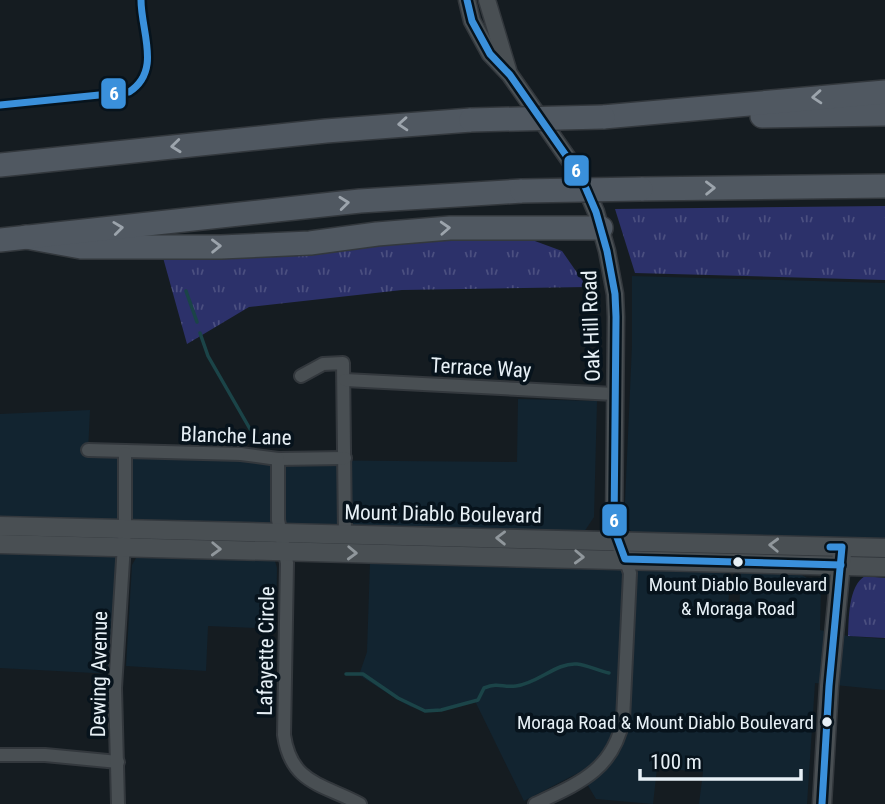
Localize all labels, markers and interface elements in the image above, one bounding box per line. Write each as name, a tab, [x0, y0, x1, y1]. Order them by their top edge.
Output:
line badge: 6	[100, 77, 127, 110]
text: 6	[109, 82, 119, 105]
one-way arrow	[811, 89, 822, 104]
one-way arrow	[397, 116, 408, 131]
one-way arrow	[171, 138, 182, 153]
line badge: 6	[563, 154, 590, 187]
text: 6	[571, 159, 581, 182]
one-way arrow	[705, 180, 715, 196]
one-way arrow	[338, 195, 350, 210]
one-way arrow	[112, 221, 124, 236]
one-way arrow	[440, 221, 451, 236]
one-way arrow	[210, 239, 221, 254]
street label: Oak Hill Road	[577, 270, 605, 382]
street label: Terrace Way	[430, 353, 532, 383]
street label: Blanche Lane	[180, 422, 292, 450]
street label: Mount Diablo Boulevard	[344, 500, 542, 528]
line badge: 6	[601, 503, 628, 537]
text: 6	[609, 509, 619, 532]
one-way arrow	[495, 530, 506, 546]
one-way arrow	[768, 537, 779, 552]
one-way arrow	[211, 541, 222, 556]
one-way arrow	[347, 545, 358, 560]
one-way arrow	[574, 550, 585, 565]
marker: Mount Diablo Boulevard & Moraga Road	[731, 555, 745, 569]
place label: Mount Diablo Boulevard & Moraga Road	[649, 573, 827, 620]
street label: Lafayette Circle	[253, 586, 279, 716]
street label: Dewing Avenue	[86, 611, 112, 737]
place label: Moraga Road & Mount Diablo Boulevard	[517, 711, 814, 734]
marker: Moraga Road & Mount Diablo Boulevard	[820, 715, 834, 729]
scale bar	[640, 738, 801, 782]
text: 100 m	[650, 750, 702, 774]

